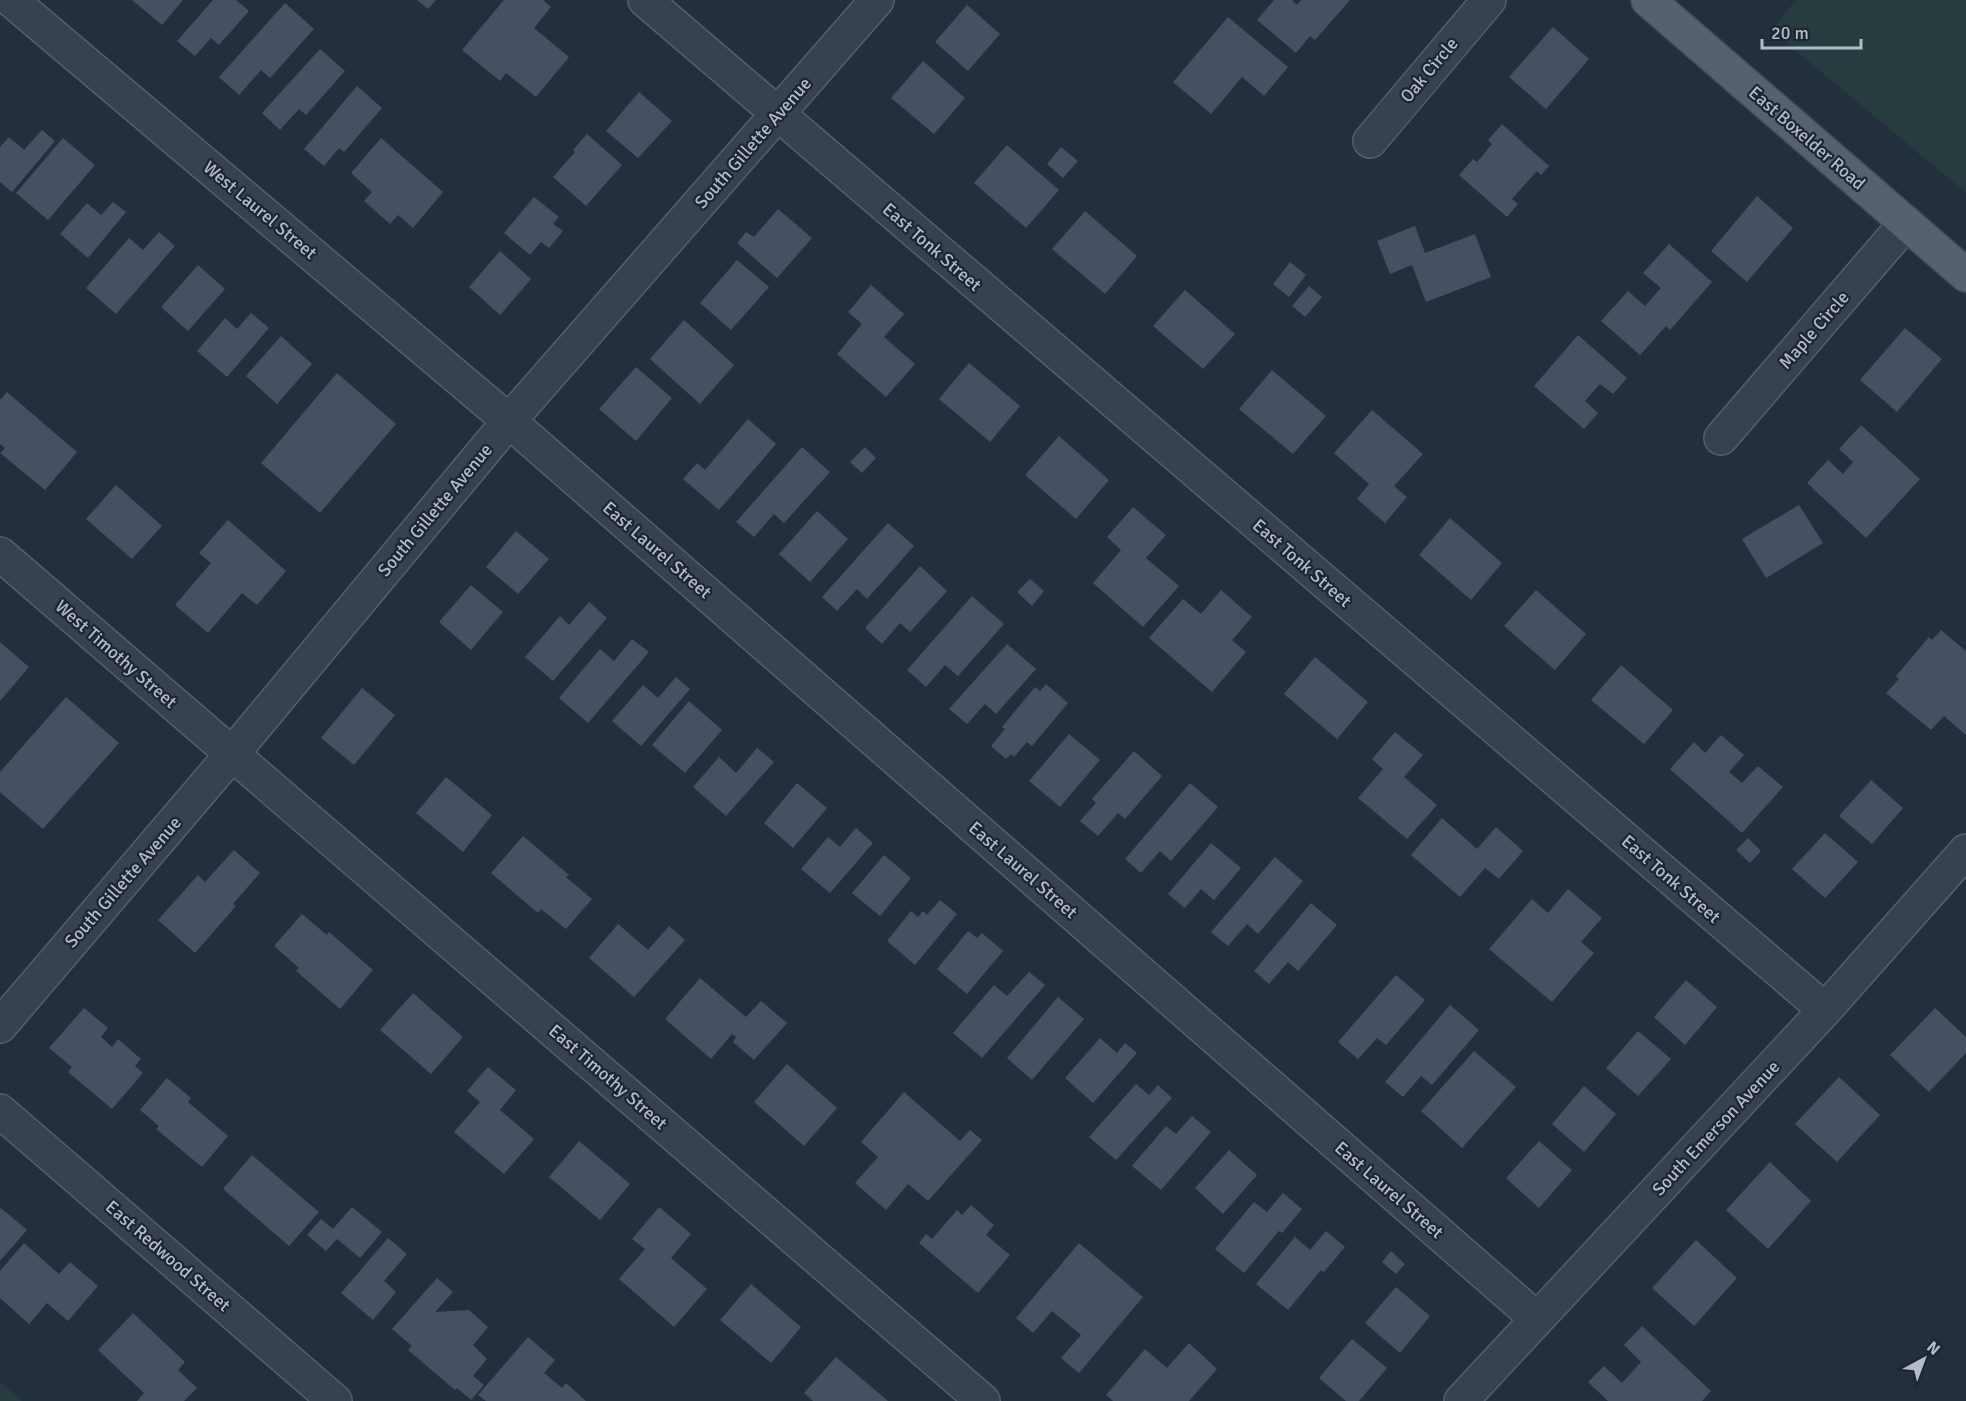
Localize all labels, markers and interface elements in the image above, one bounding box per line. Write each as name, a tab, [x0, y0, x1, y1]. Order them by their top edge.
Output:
scale bar	[1762, 12, 1861, 50]
text: 20 m	[1771, 22, 1809, 44]
street label: Oak Circle	[1395, 33, 1463, 107]
street label: South Gillette Avenue	[690, 73, 816, 213]
street label: East Boxelder Road	[1744, 81, 1870, 195]
street label: West Laurel Street	[199, 156, 321, 264]
street label: East Tonk Street	[878, 198, 986, 296]
street label: Maple Circle	[1774, 287, 1854, 373]
street label: South Gillette Avenue	[373, 439, 497, 581]
street label: East Laurel Street	[598, 497, 716, 603]
street label: East Tonk Street	[1248, 514, 1356, 612]
street label: West Timothy Street	[51, 595, 181, 713]
street label: South Gillette Avenue	[60, 812, 186, 952]
street label: East Laurel Street	[964, 817, 1082, 923]
street label: East Tonk Street	[1617, 830, 1725, 928]
street label: East Timothy Street	[544, 1020, 672, 1134]
street label: South Emerson Avenue	[1648, 1056, 1784, 1200]
street label: East Laurel Street	[1330, 1137, 1448, 1243]
street label: East Redwood Street	[101, 1196, 235, 1316]
north arrow	[1894, 1329, 1954, 1389]
text: N	[1922, 1337, 1944, 1360]

